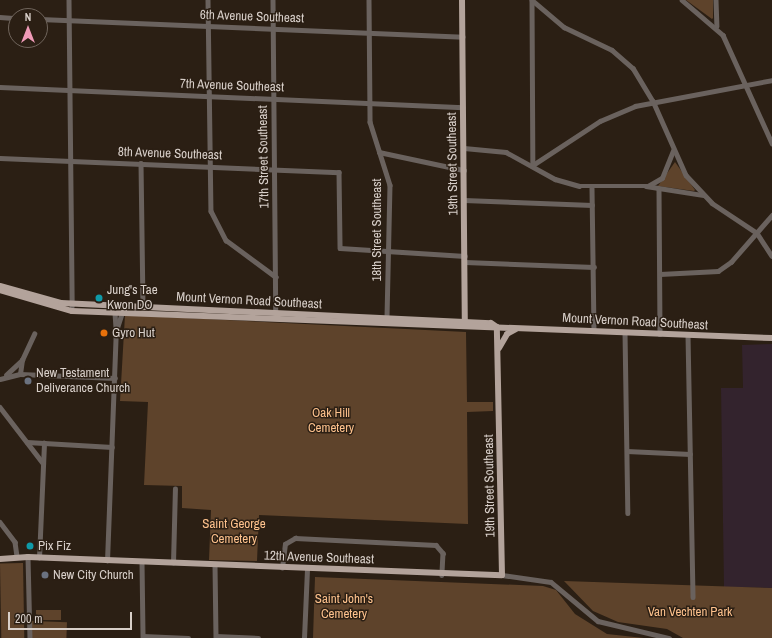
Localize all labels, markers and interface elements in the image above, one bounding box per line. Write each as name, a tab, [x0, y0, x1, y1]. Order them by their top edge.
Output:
street label: 6th Avenue Southeast	[199, 7, 305, 27]
north arrow	[8, 8, 48, 48]
text: N	[25, 10, 31, 24]
street label: 7th Avenue Southeast	[179, 76, 285, 96]
street label: 17th Street Southeast	[255, 105, 273, 209]
street label: 19th Street Southeast	[444, 112, 462, 216]
street label: 8th Avenue Southeast	[117, 144, 223, 164]
street label: 18th Street Southeast	[369, 178, 385, 282]
place label: Jung's Tae Kwon DO	[107, 283, 158, 314]
street label: Mount Vernon Road Southeast	[176, 289, 322, 313]
marker: Jung's Tae Kwon DO	[94, 293, 104, 303]
street label: Mount Vernon Road Southeast	[562, 310, 708, 334]
place label: Gyro Hut	[112, 325, 155, 341]
marker: Gyro Hut	[99, 328, 109, 338]
place label: New Testament Deliverance Church	[36, 366, 130, 397]
marker: New Testament Deliverance Church	[23, 376, 33, 386]
park label: Oak Hill Cemetery	[308, 406, 354, 437]
street label: 19th Street Southeast	[481, 434, 499, 538]
park label: Saint George Cemetery	[202, 517, 266, 548]
place label: Pix Fiz	[38, 538, 71, 554]
marker: Pix Fiz	[25, 541, 35, 551]
street label: 12th Avenue Southeast	[263, 548, 375, 568]
place label: New City Church	[53, 567, 134, 583]
marker: New City Church	[40, 570, 50, 580]
park label: Saint John's Cemetery	[315, 592, 373, 623]
scale bar	[10, 604, 134, 630]
park label: Van Vechten Park	[648, 604, 732, 620]
text: 200 m	[15, 611, 42, 627]

